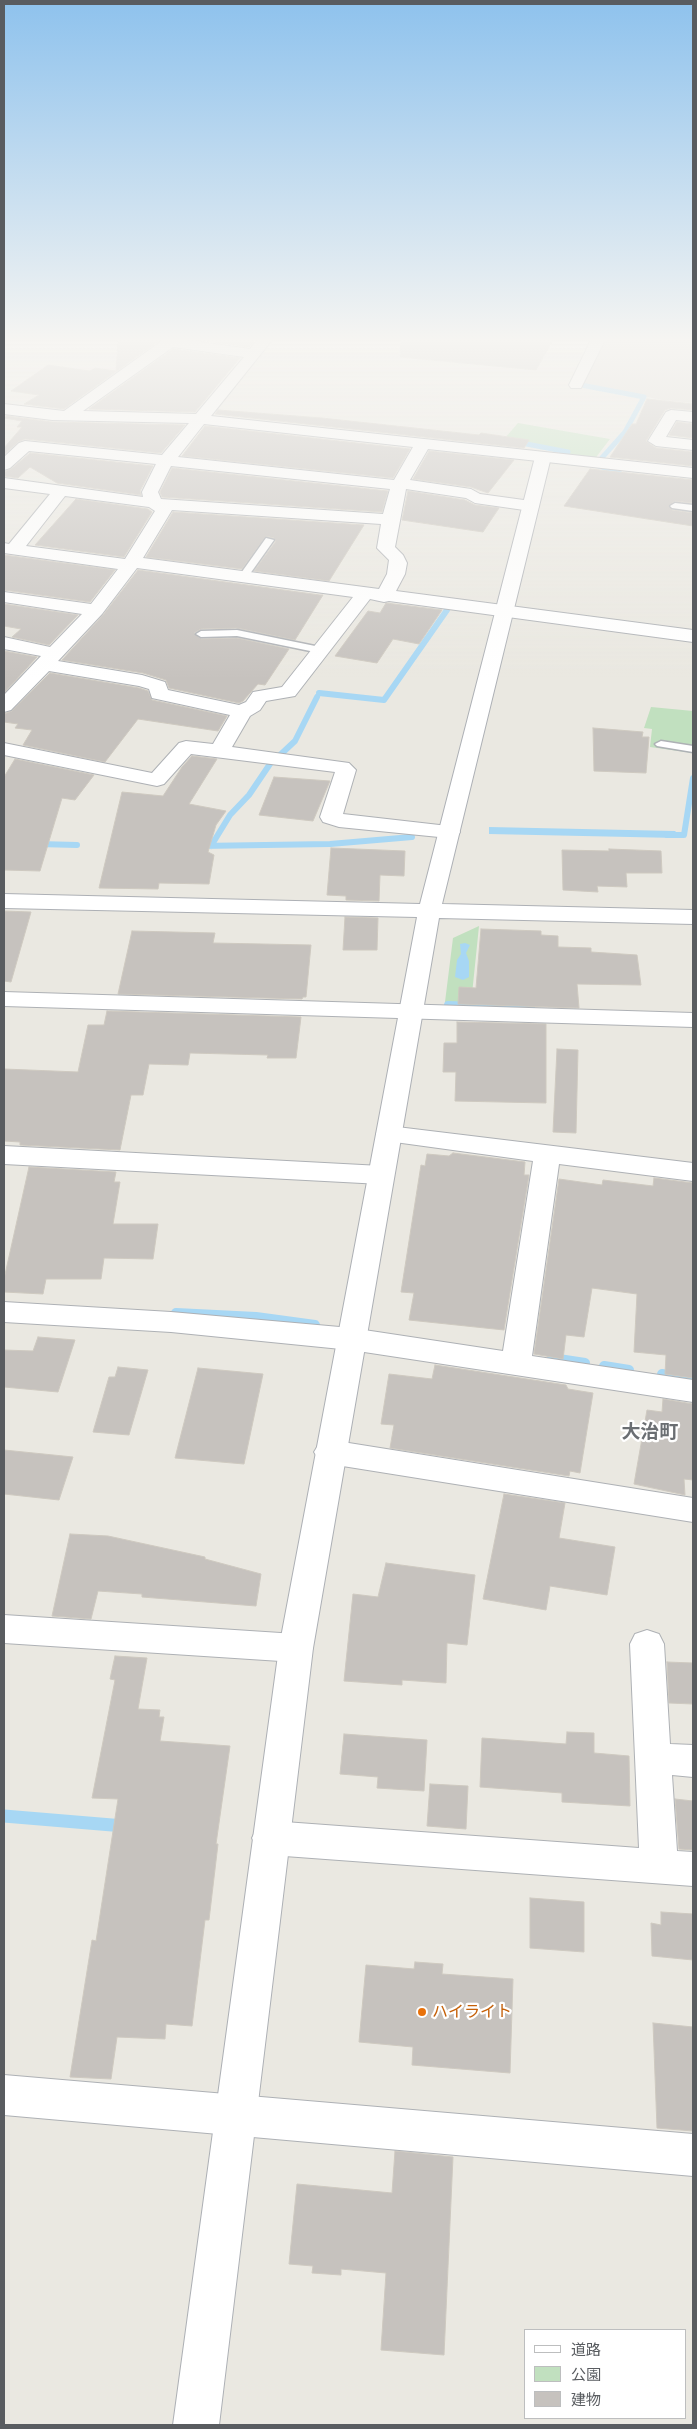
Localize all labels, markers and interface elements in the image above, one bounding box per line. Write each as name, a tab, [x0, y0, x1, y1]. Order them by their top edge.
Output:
district label: 大治町	[622, 1421, 678, 1443]
place label: ハイライト	[432, 2002, 512, 2022]
marker: ハイライト	[416, 2006, 428, 2018]
legend	[524, 2329, 687, 2419]
text: 道路	[571, 2341, 601, 2358]
text: 公園	[571, 2366, 601, 2383]
text: 建物	[571, 2391, 601, 2408]

